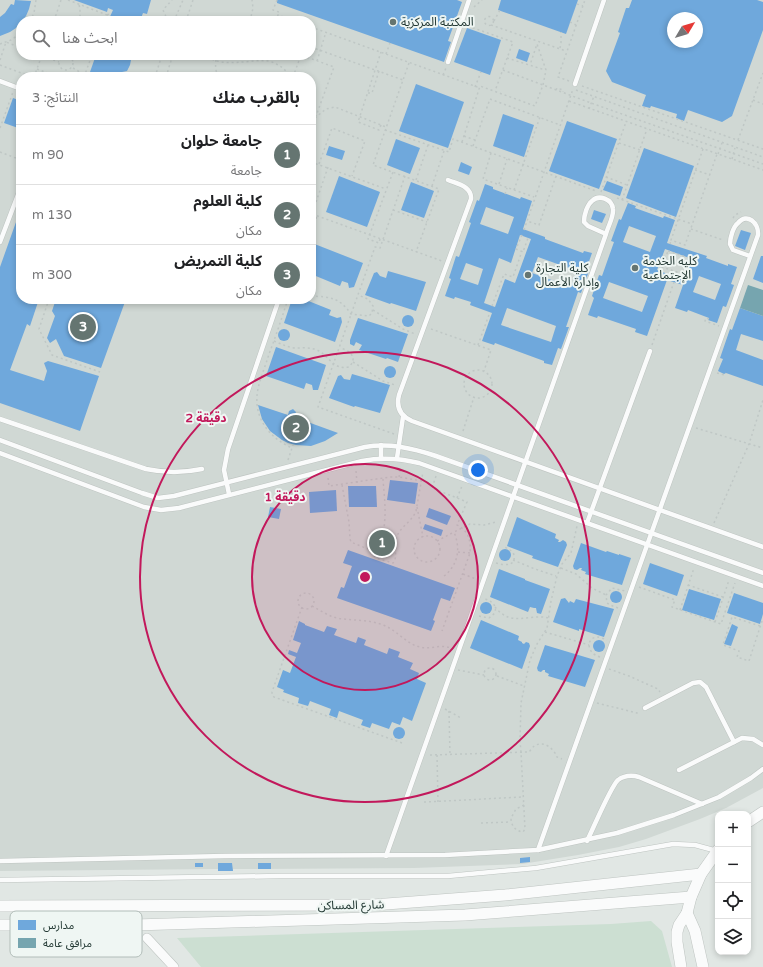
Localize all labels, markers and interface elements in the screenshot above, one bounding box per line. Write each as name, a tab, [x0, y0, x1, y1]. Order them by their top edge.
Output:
north arrow	[667, 12, 703, 48]
place label: المكتبة المركزية	[401, 15, 474, 29]
search box	[16, 16, 316, 60]
marker: المكتبة المركزية	[388, 17, 398, 27]
icon: search	[30, 27, 52, 49]
text: ابحث هنا	[62, 29, 118, 47]
text: بالقرب منك	[213, 87, 300, 108]
text: النتائج: 3	[32, 90, 78, 106]
text: جامعة حلوان	[181, 132, 262, 150]
text: 90 m	[32, 147, 64, 163]
text: 1	[283, 147, 291, 163]
text: جامعة	[231, 163, 262, 179]
text: كلية العلوم	[194, 192, 262, 210]
text: 130 m	[32, 207, 72, 223]
text: 2	[283, 207, 291, 223]
text: مكان	[236, 223, 262, 239]
text: كلية التمريض	[174, 252, 262, 270]
place label: كليه الخدمة الإجتماعية	[643, 254, 698, 283]
place label: كلية التجارة وإدارة الأعمال	[536, 261, 599, 290]
marker: كليه الخدمة الإجتماعية	[630, 263, 640, 273]
text: 300 m	[32, 267, 72, 283]
text: 3	[283, 267, 291, 283]
marker: كلية التجارة وإدارة الأعمال	[523, 270, 533, 280]
text: مكان	[236, 283, 262, 299]
pin: 3	[70, 312, 96, 342]
text: 2 دقيقة	[186, 411, 226, 425]
pin: 2	[283, 413, 309, 443]
your location	[468, 460, 488, 480]
text: 1 دقيقة	[265, 490, 305, 504]
pin: 1	[369, 528, 395, 558]
centre of rings	[358, 570, 372, 584]
map controls	[715, 811, 751, 955]
button: +	[715, 811, 751, 847]
button: −	[715, 847, 751, 883]
button: locate	[715, 883, 751, 919]
street label: شارع المساكن	[317, 897, 385, 915]
legend	[10, 911, 142, 957]
text: مدارس	[43, 919, 74, 932]
button: layers	[715, 919, 751, 955]
text: مرافق عامة	[43, 937, 92, 950]

